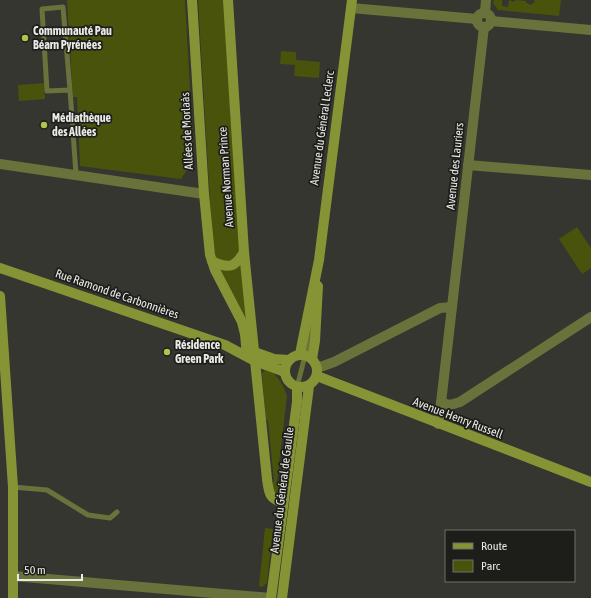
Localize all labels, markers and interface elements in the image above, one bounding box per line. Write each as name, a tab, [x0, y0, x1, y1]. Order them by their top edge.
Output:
place label: Communauté Pau Béarn Pyrénées	[33, 24, 112, 52]
marker: Communauté Pau Béarn Pyrénées	[20, 33, 30, 43]
street label: Avenue du Général Leclerc	[307, 69, 337, 186]
street label: Allées de Morlaàs	[178, 92, 196, 170]
place label: Médiathèque des Allées	[52, 111, 112, 139]
marker: Médiathèque des Allées	[39, 120, 49, 130]
street label: Avenue des Lauriers	[443, 122, 467, 210]
street label: Avenue Norman Prince	[216, 126, 236, 228]
street label: Rue Ramond de Carbonnières	[53, 266, 181, 322]
place label: Résidence Green Park	[175, 338, 224, 366]
marker: Résidence Green Park	[162, 347, 172, 357]
street label: Avenue Henry Russell	[411, 394, 506, 442]
street label: Avenue du Général de Gaulle	[267, 426, 297, 554]
legend	[445, 530, 575, 582]
text: Route	[481, 539, 507, 553]
scale bar	[18, 556, 82, 582]
text: Parc	[481, 559, 501, 573]
text: 50 m	[24, 563, 46, 577]

